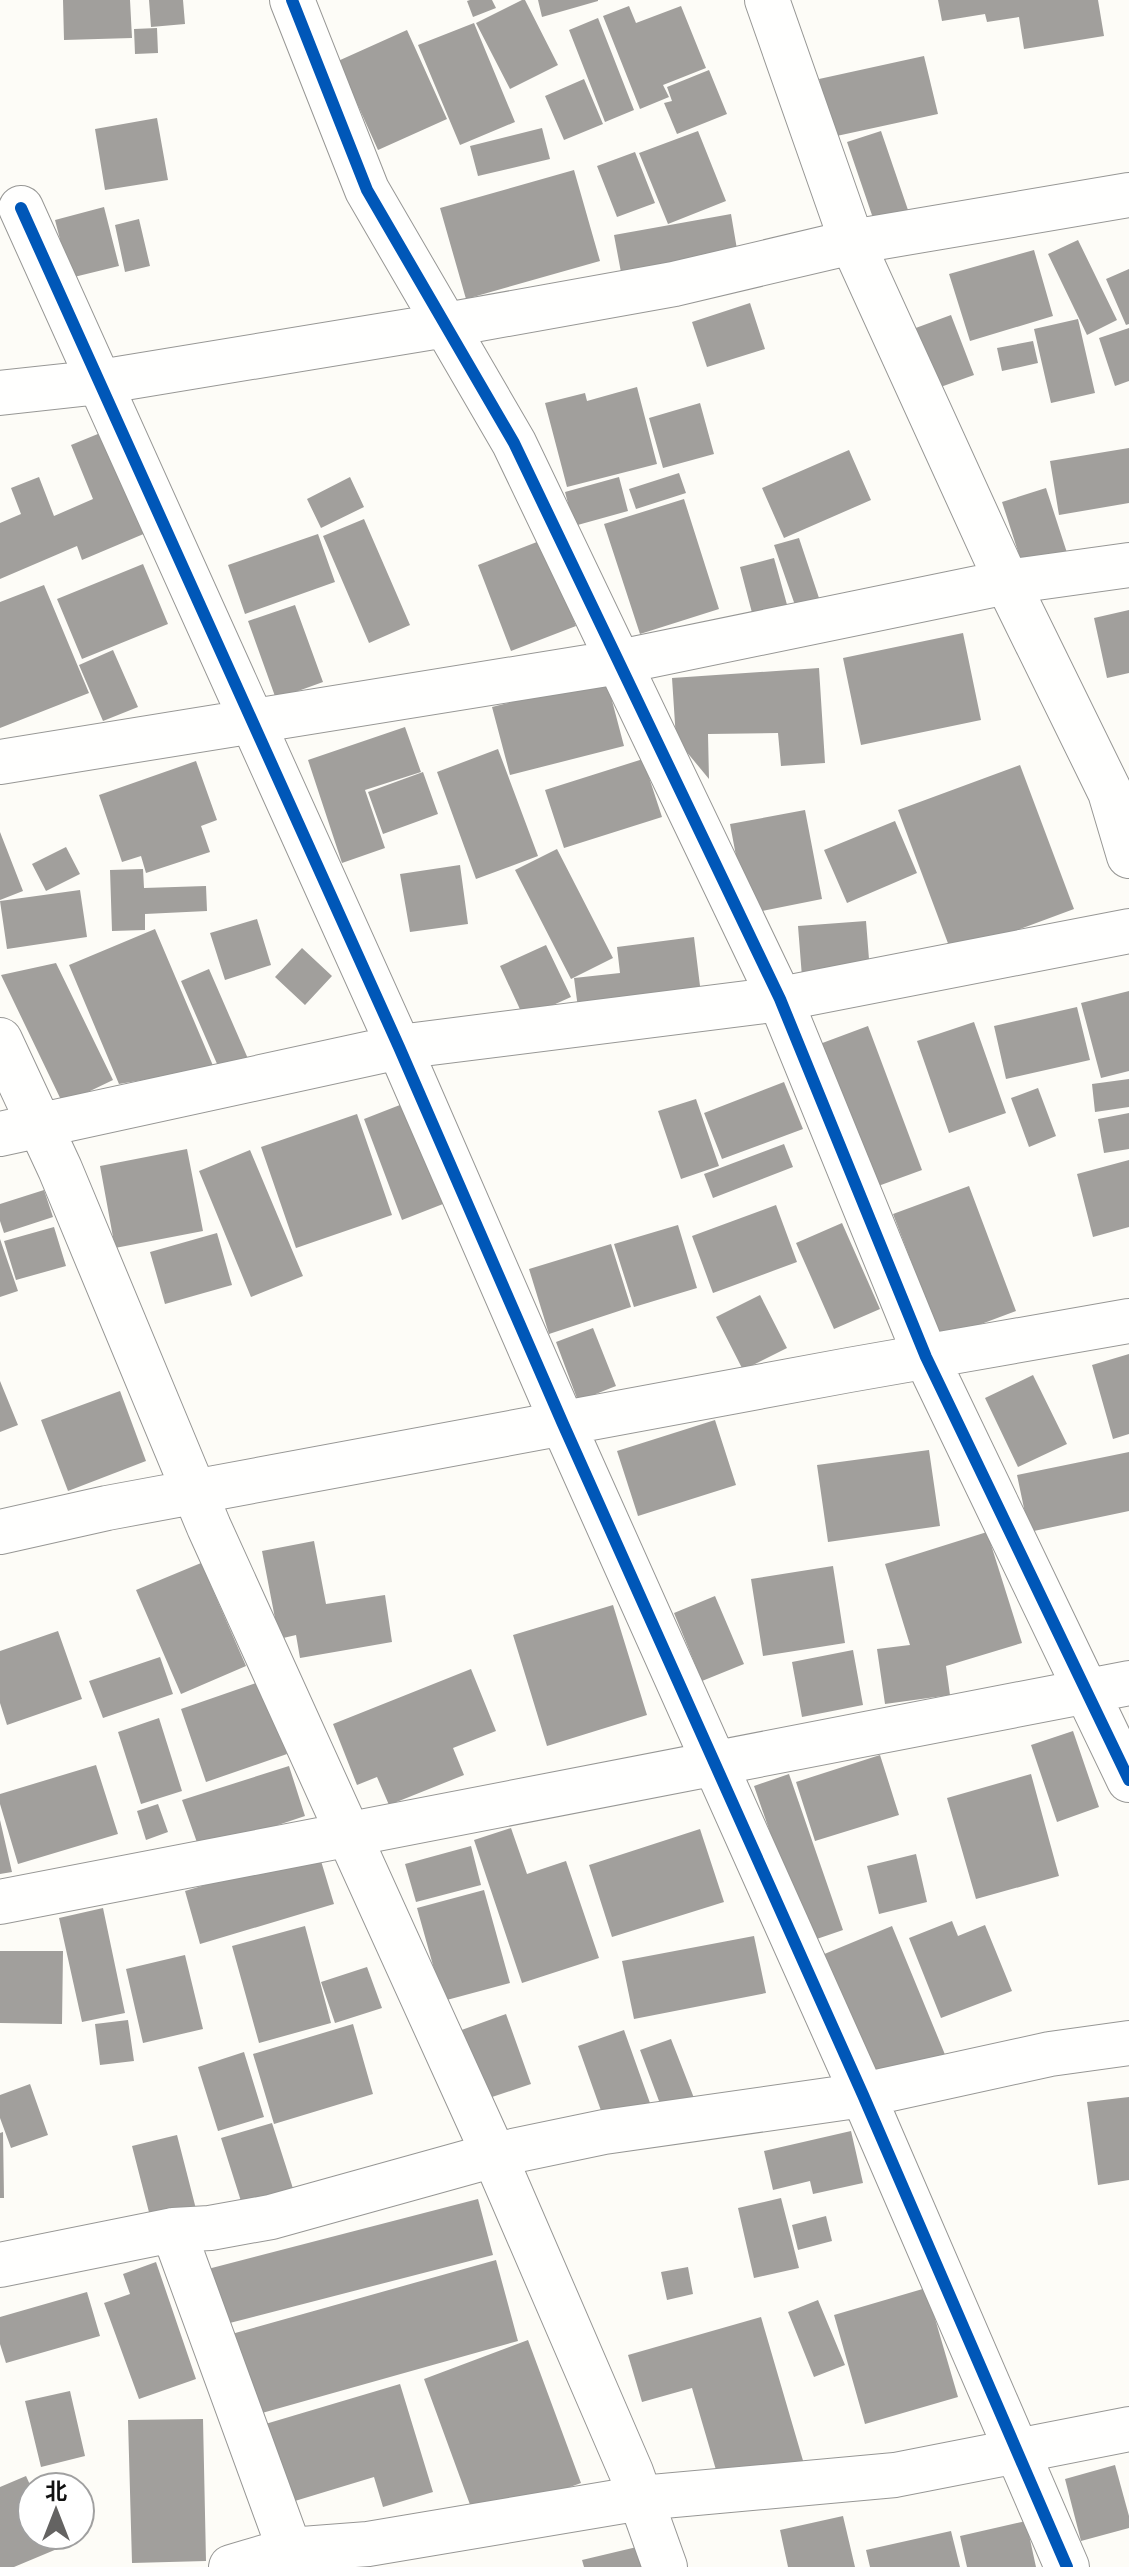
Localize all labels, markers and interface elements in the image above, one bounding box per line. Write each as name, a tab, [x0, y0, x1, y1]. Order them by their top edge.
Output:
north arrow	[16, 2471, 96, 2551]
text: 北	[45, 2476, 67, 2505]

